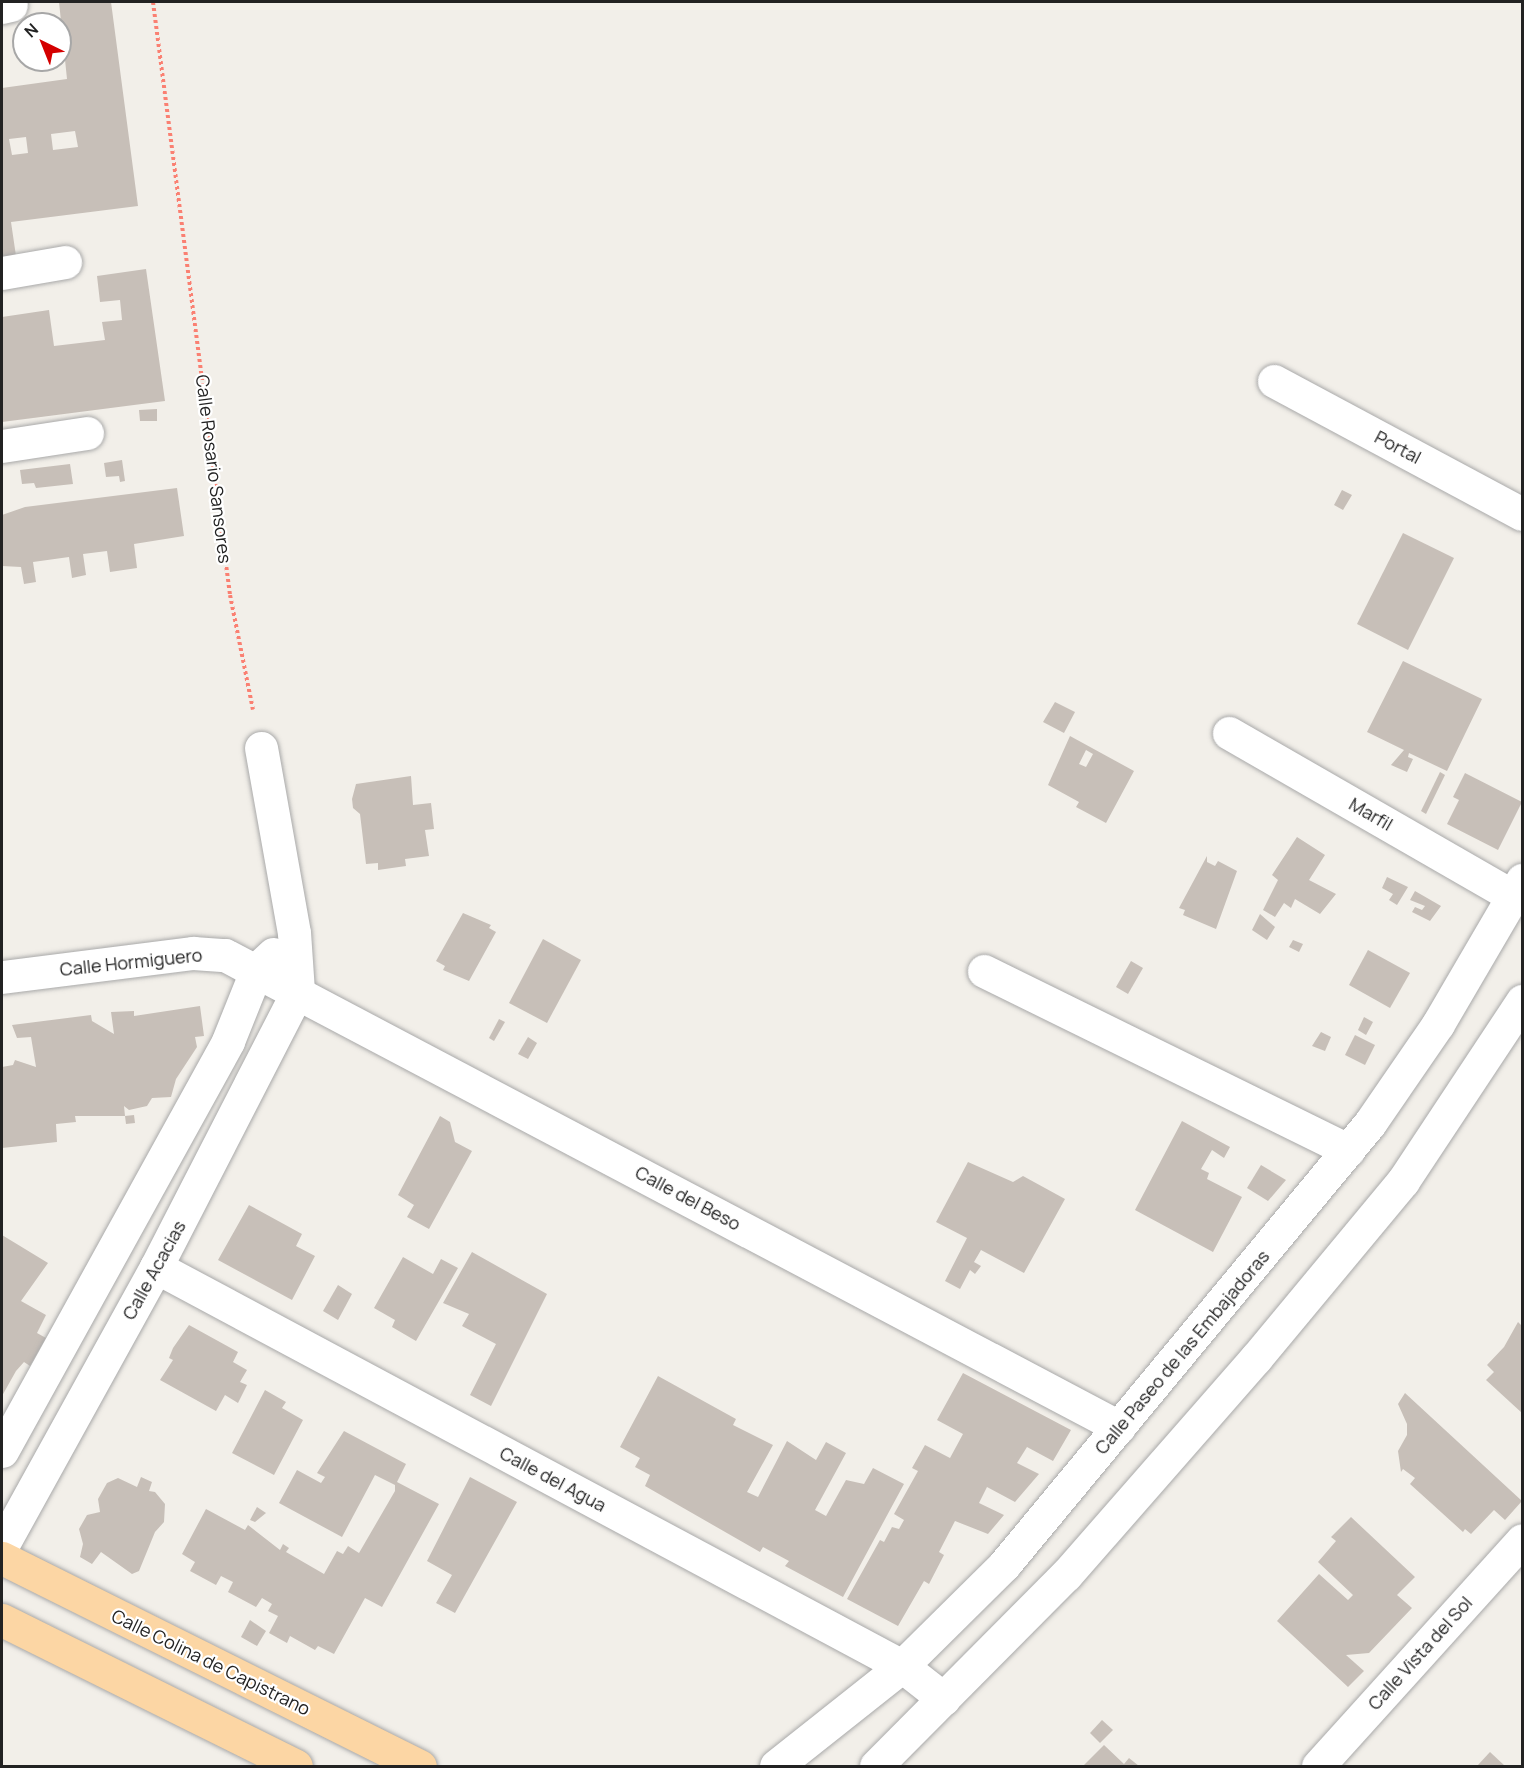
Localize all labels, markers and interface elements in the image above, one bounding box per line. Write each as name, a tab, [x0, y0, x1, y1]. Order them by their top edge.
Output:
north arrow	[12, 12, 72, 72]
text: N	[19, 18, 43, 42]
street label: Calle Rosario Sansores	[192, 373, 236, 565]
street label: Portal	[1371, 426, 1425, 468]
street label: Marfil	[1345, 793, 1397, 835]
street label: Calle Hormiguero	[59, 944, 203, 980]
street label: Calle del Beso	[632, 1161, 744, 1235]
street label: Calle Acacias	[118, 1217, 190, 1323]
street label: Calle Paseo de las Embajadoras	[1090, 1246, 1274, 1458]
street label: Calle del Agua	[496, 1442, 610, 1516]
street label: Calle Vista del Sol	[1363, 1592, 1477, 1714]
street label: Calle Colina de Capistrano	[108, 1604, 314, 1720]

